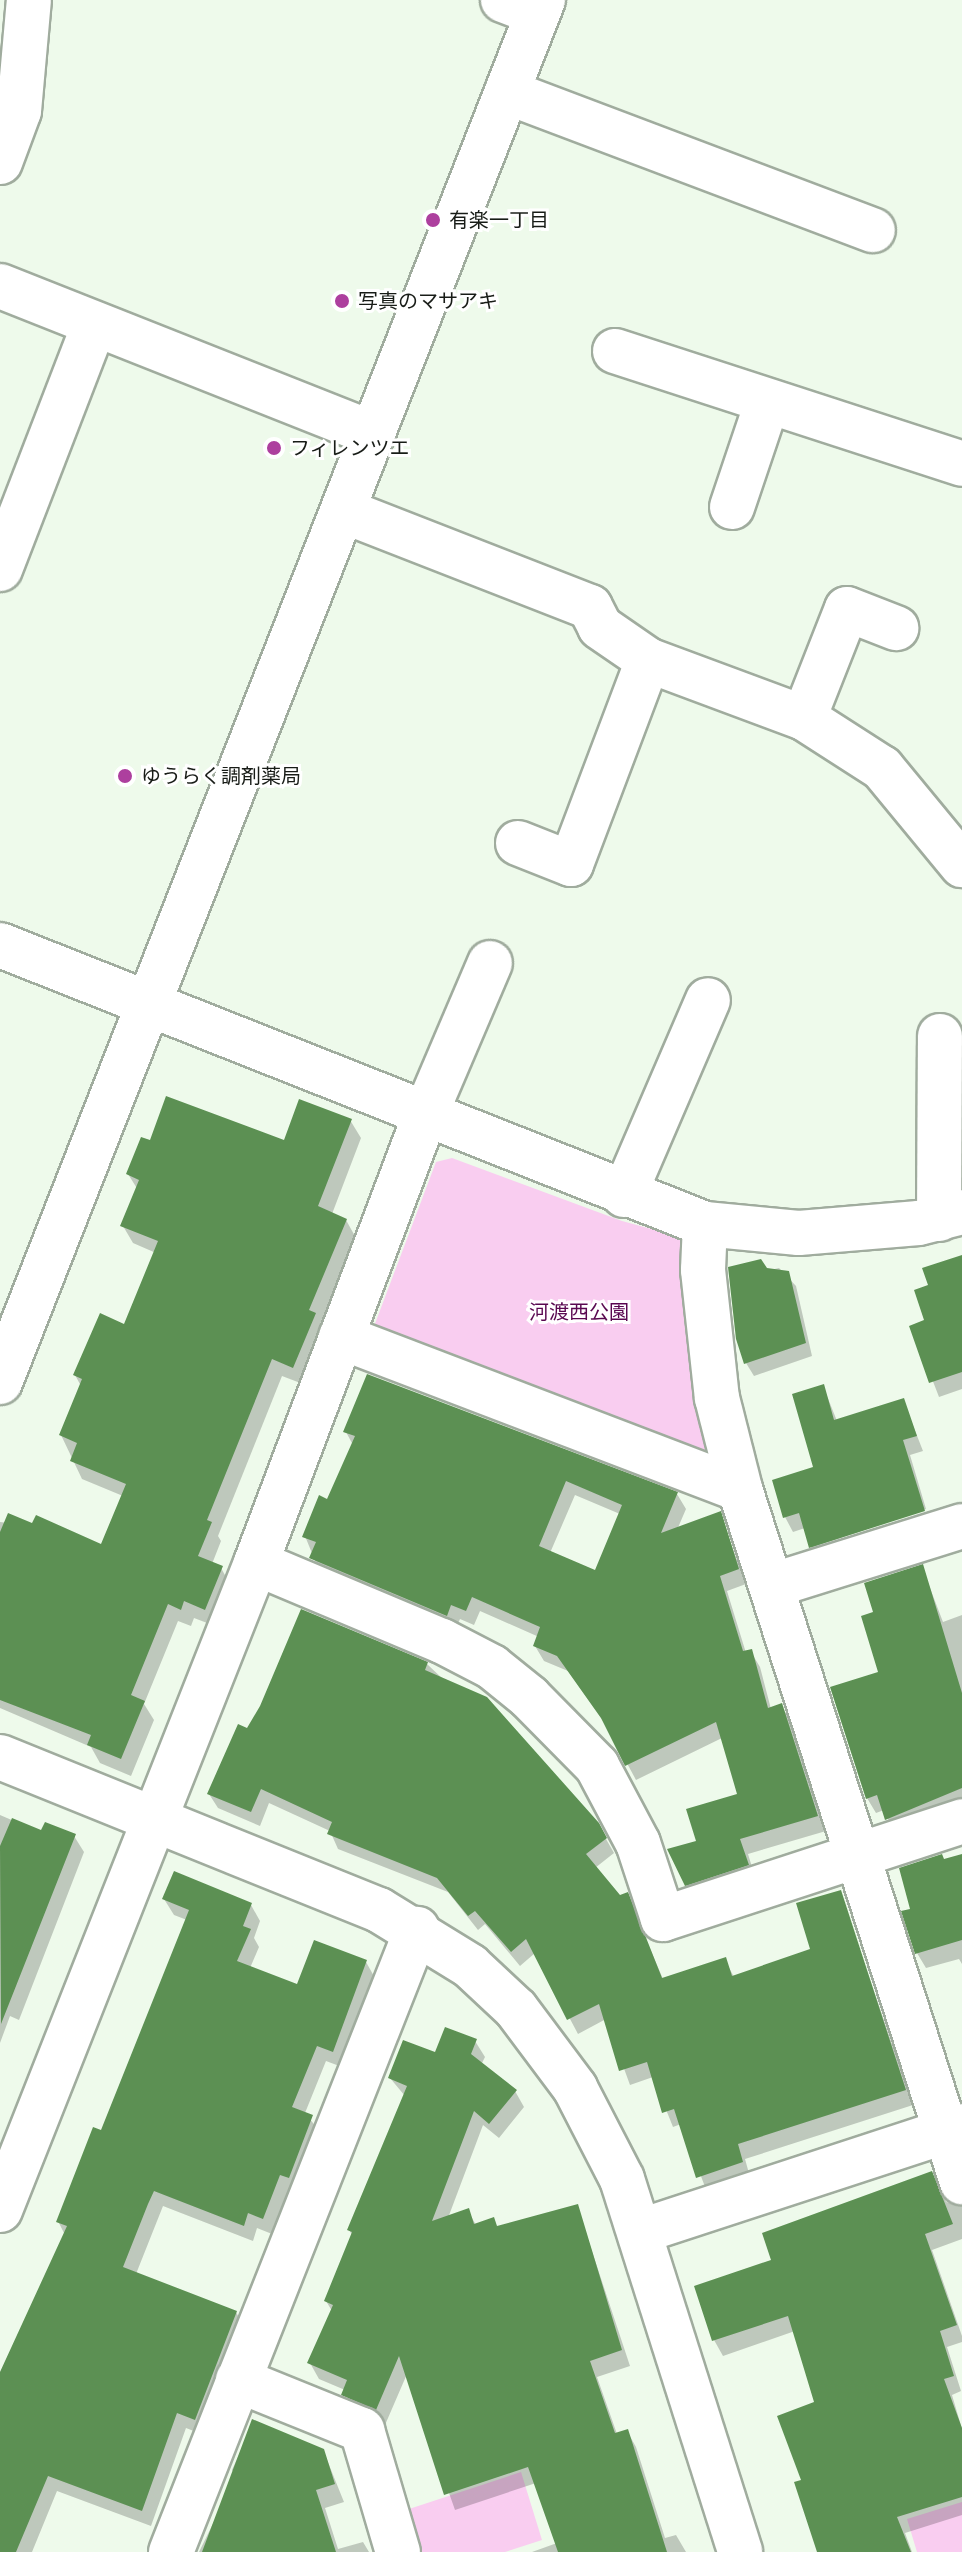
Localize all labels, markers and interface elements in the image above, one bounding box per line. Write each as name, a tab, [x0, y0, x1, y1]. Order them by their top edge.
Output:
place label: 有楽一丁目	[449, 208, 549, 232]
marker: 有楽一丁目	[424, 211, 442, 229]
place label: 写真のマサアキ	[358, 289, 498, 313]
marker: 写真のマサアキ	[333, 292, 351, 310]
place label: フィレンツエ	[290, 436, 410, 460]
marker: フィレンツエ	[265, 439, 283, 457]
place label: ゆうらく調剤薬局	[141, 764, 301, 788]
marker: ゆうらく調剤薬局	[116, 767, 134, 785]
park label: 河渡西公園	[529, 1300, 629, 1324]

